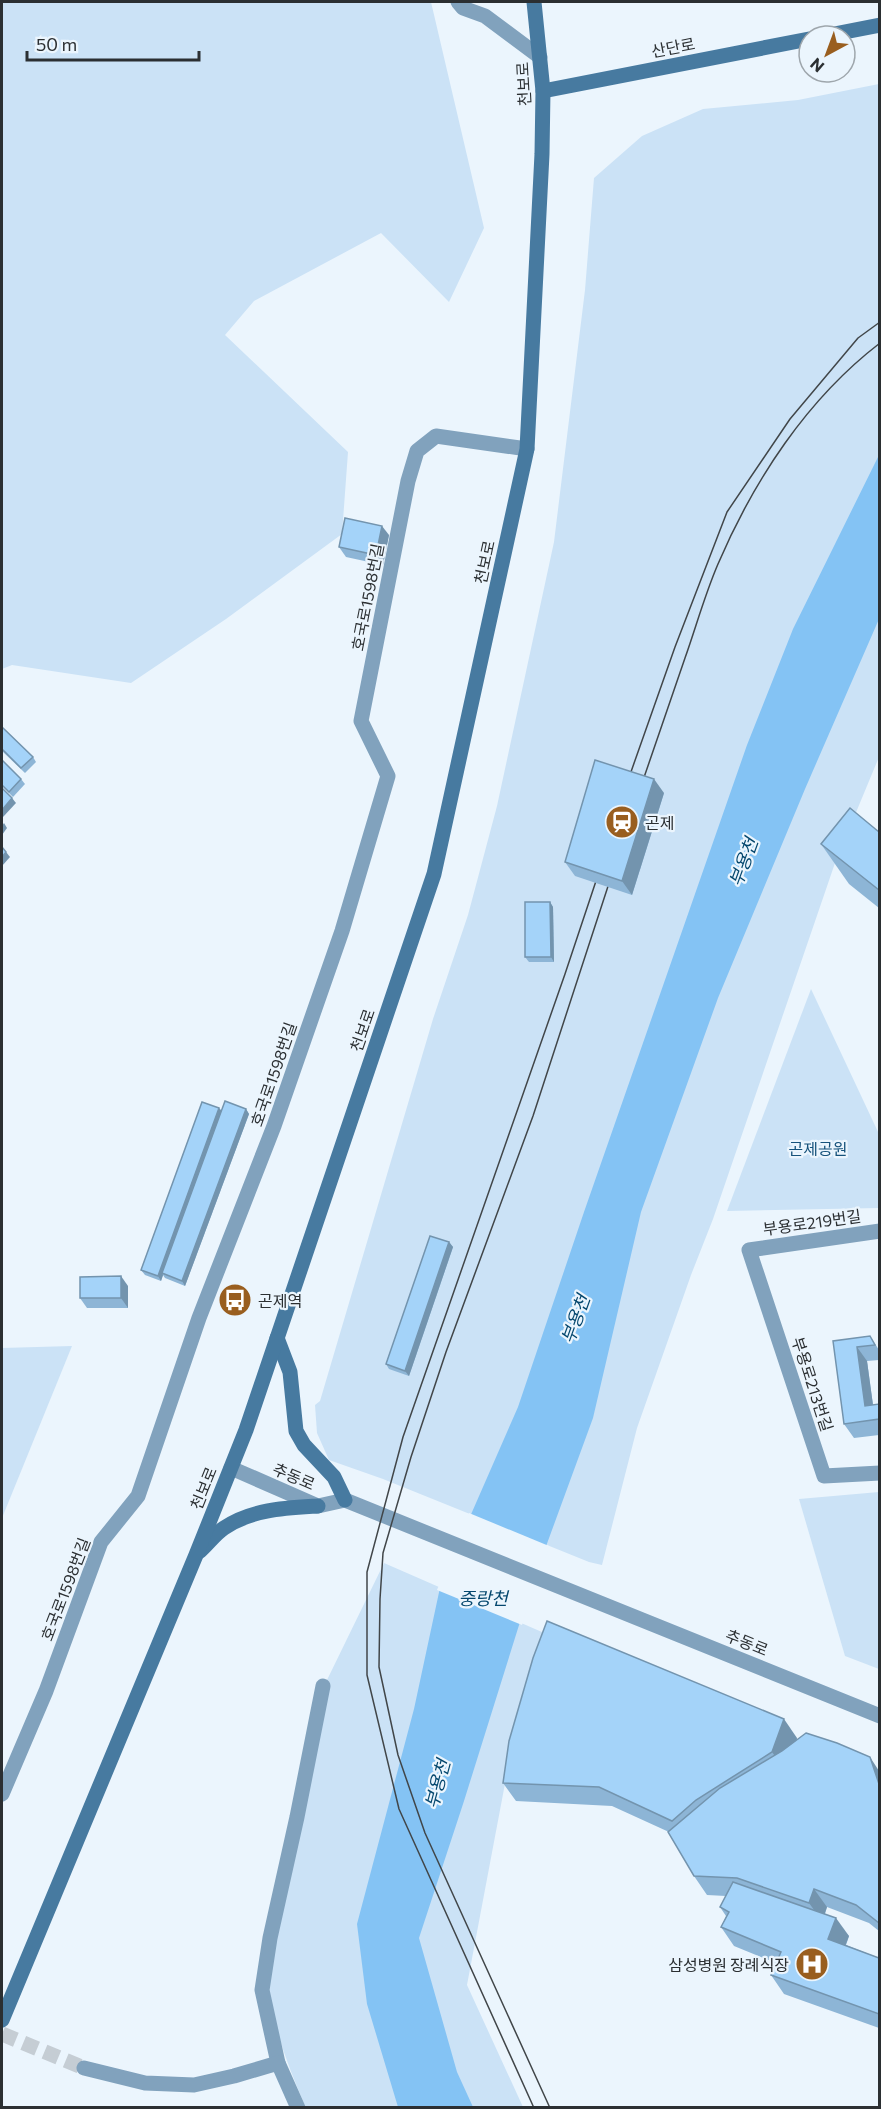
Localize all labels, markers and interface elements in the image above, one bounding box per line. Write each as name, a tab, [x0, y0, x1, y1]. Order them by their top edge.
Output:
scale bar	[27, 24, 200, 62]
north arrow	[797, 24, 857, 84]
text: 50 m	[36, 33, 77, 55]
street label: 산단로	[650, 33, 697, 61]
text: N	[806, 55, 828, 77]
street label: 천보로	[512, 61, 534, 107]
street label: 천보로	[470, 538, 498, 586]
street label: 호국로1598번길	[347, 542, 387, 652]
station icon: 곤제	[604, 804, 640, 840]
place label: 곤제	[645, 813, 674, 832]
water label: 부용천	[724, 833, 763, 889]
street label: 천보로	[346, 1006, 378, 1054]
street label: 호국로1598번길	[246, 1019, 300, 1129]
park label: 곤제공원	[789, 1139, 847, 1158]
street label: 부용로219번길	[762, 1206, 862, 1238]
bus stop icon: 곤제역	[217, 1282, 253, 1318]
water label: 부용천	[556, 1290, 595, 1346]
place label: 곤제역	[258, 1291, 302, 1310]
street label: 부용로213번길	[789, 1334, 837, 1434]
street label: 추동로	[270, 1459, 318, 1493]
street label: 천보로	[186, 1464, 220, 1512]
street label: 호국로1598번길	[37, 1535, 93, 1643]
water label: 중랑천	[458, 1587, 510, 1609]
street label: 추동로	[723, 1625, 771, 1659]
water label: 부용천	[420, 1755, 455, 1811]
hospital icon: 삼성병원 장례식장	[794, 1946, 830, 1982]
place label: 삼성병원 장례식장	[668, 1955, 789, 1974]

